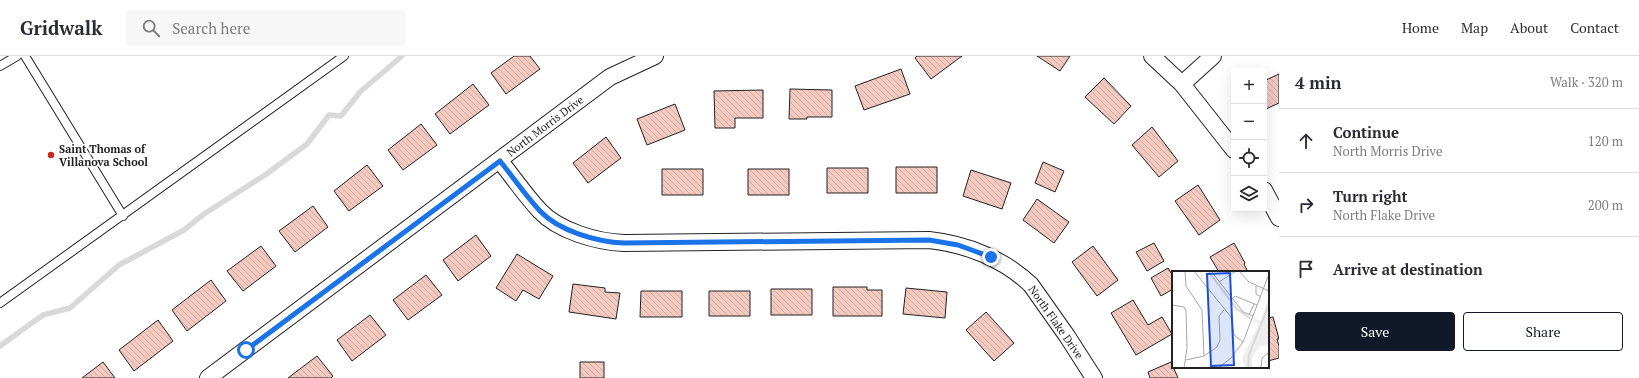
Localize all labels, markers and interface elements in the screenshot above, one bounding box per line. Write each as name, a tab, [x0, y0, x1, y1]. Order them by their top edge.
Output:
search box	[126, 10, 406, 46]
text: Gridwalk	[20, 15, 102, 40]
icon: search	[140, 17, 162, 39]
text: Search here	[172, 18, 250, 38]
text: Home	[1402, 18, 1439, 37]
text: Map	[1461, 18, 1488, 37]
text: About	[1510, 18, 1548, 37]
text: Contact	[1570, 18, 1619, 37]
map controls	[1231, 68, 1267, 212]
button: +	[1231, 68, 1267, 104]
text: 4 min	[1295, 71, 1342, 94]
text: Walk · 320 m	[1550, 73, 1623, 91]
street label: North Morris Drive	[504, 92, 587, 159]
button: −	[1231, 104, 1267, 140]
text: Continue	[1333, 122, 1399, 142]
icon: ahead	[1295, 130, 1317, 152]
text: 120 m	[1588, 132, 1623, 150]
button: locate	[1231, 140, 1267, 176]
place label: Saint Thomas of Villanova School	[59, 142, 148, 169]
text: North Morris Drive	[1333, 142, 1442, 160]
marker: Saint Thomas of Villanova School	[46, 150, 56, 160]
button: layers	[1231, 176, 1267, 212]
text: Turn right	[1333, 186, 1408, 206]
icon: right	[1295, 194, 1317, 216]
text: 200 m	[1588, 196, 1623, 214]
text: North Flake Drive	[1333, 206, 1435, 224]
route end	[982, 248, 1000, 266]
icon: arrive	[1295, 258, 1317, 280]
text: Arrive at destination	[1333, 259, 1483, 279]
inset map	[1172, 271, 1269, 368]
street label: North Flake Drive	[1025, 283, 1087, 362]
button: Save	[1295, 312, 1455, 351]
button: Share	[1463, 312, 1623, 351]
route start	[237, 341, 255, 359]

